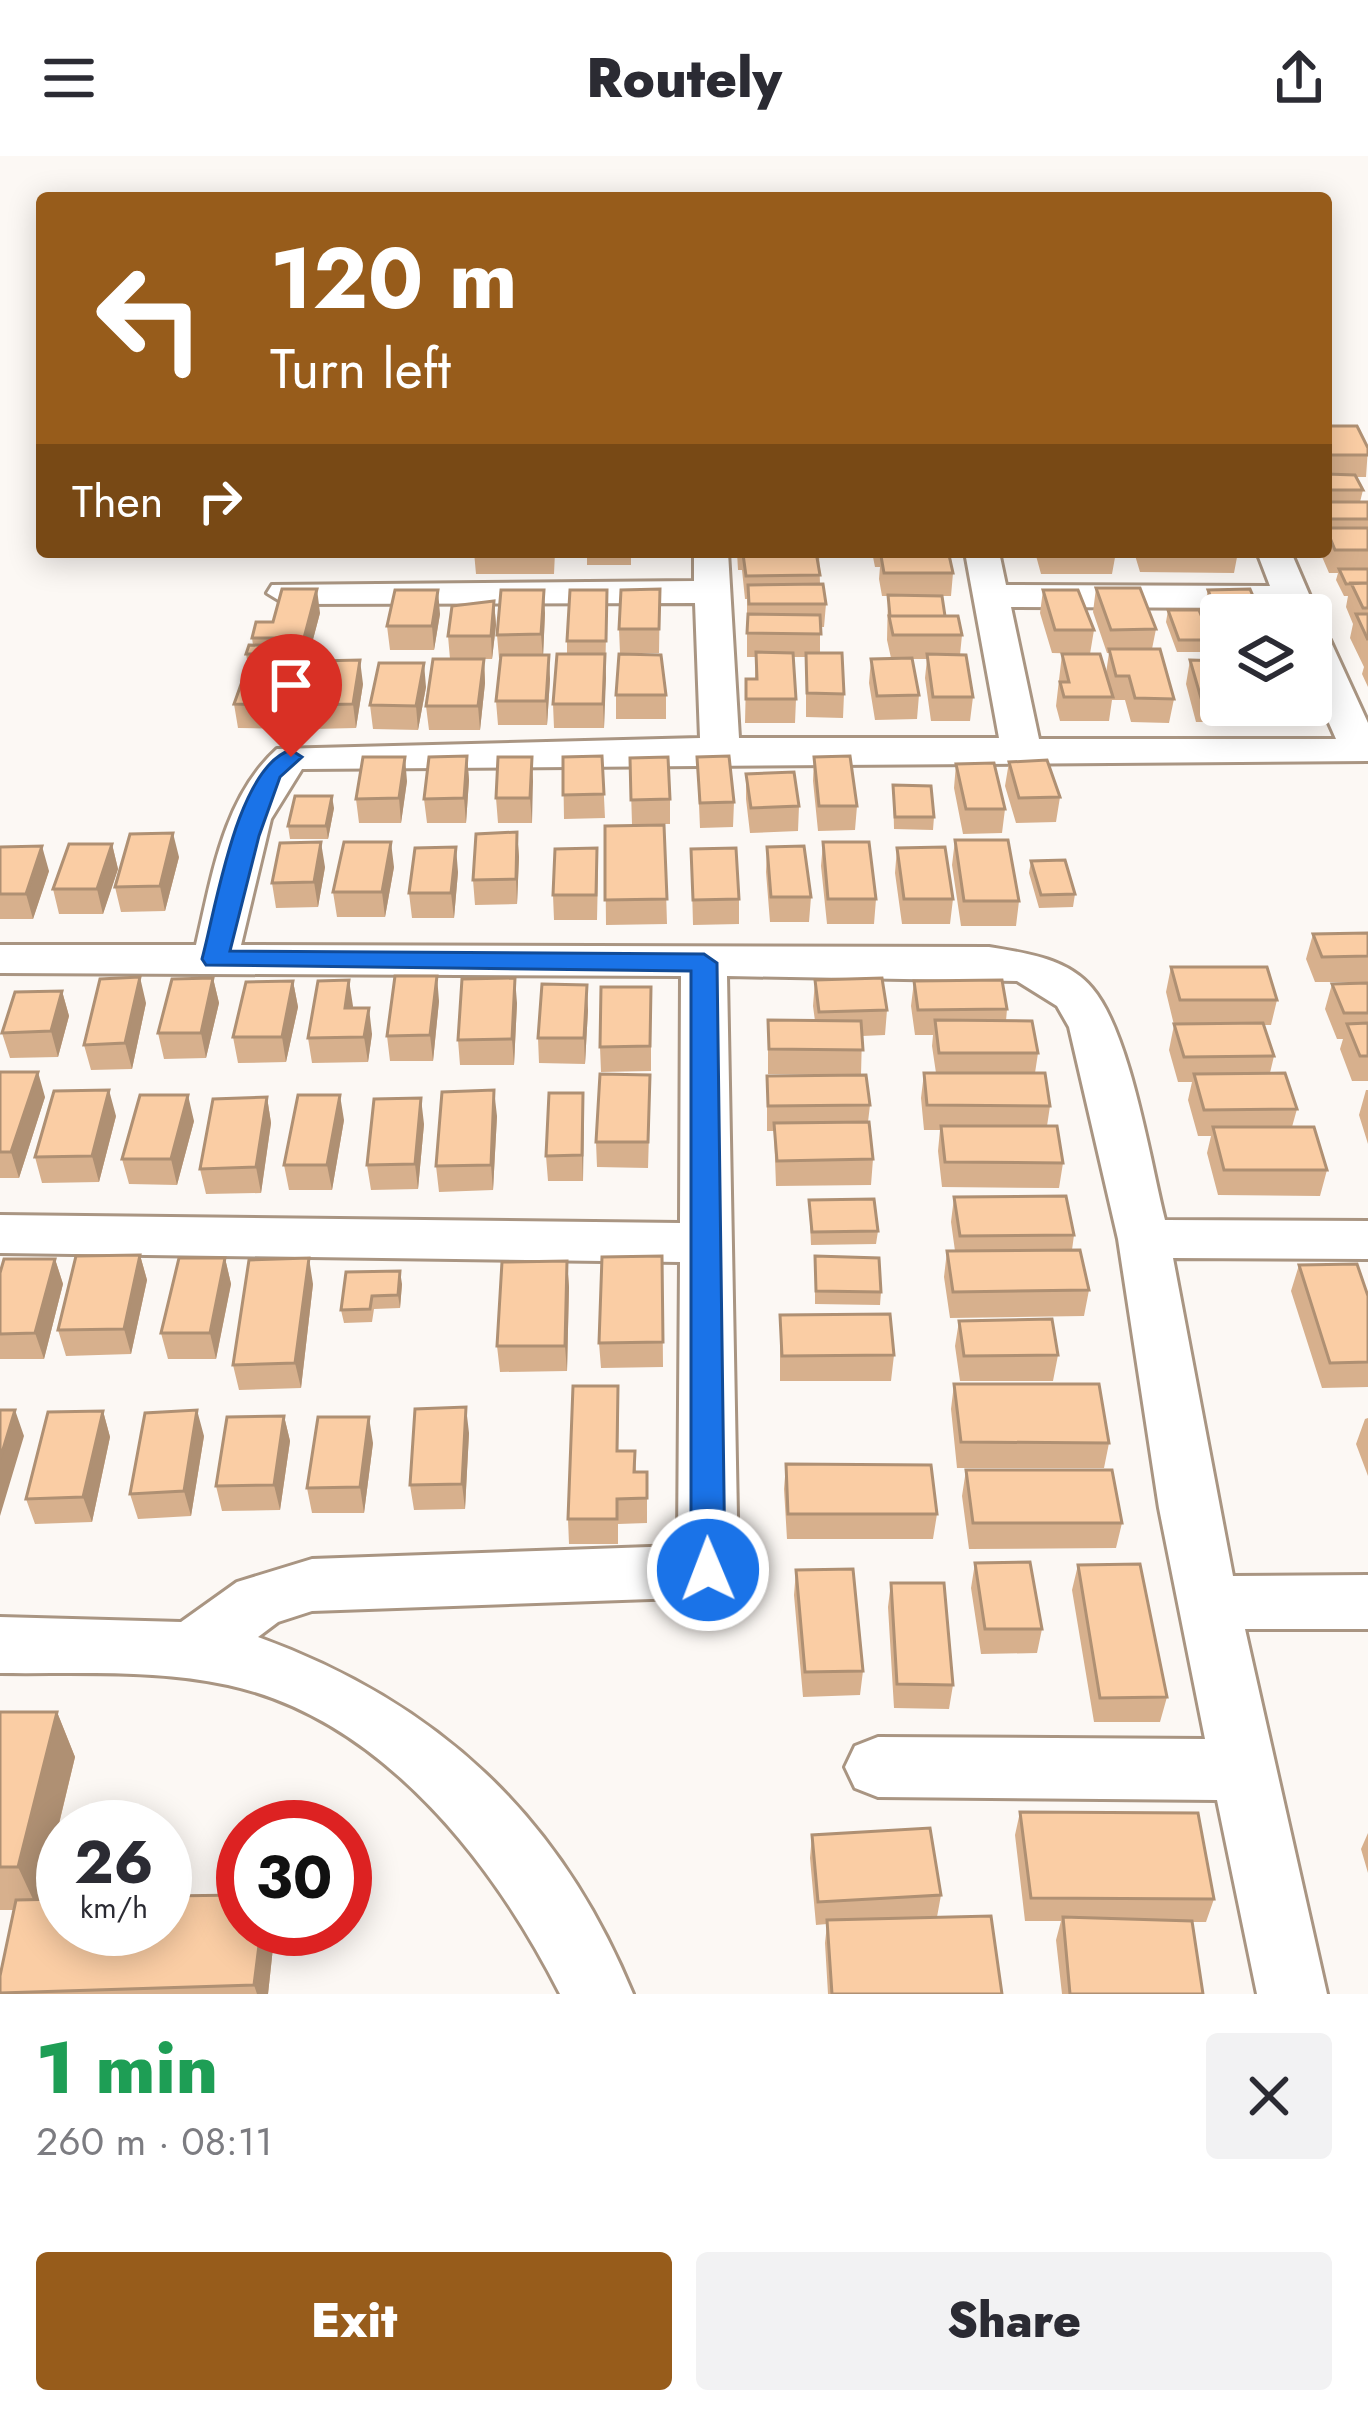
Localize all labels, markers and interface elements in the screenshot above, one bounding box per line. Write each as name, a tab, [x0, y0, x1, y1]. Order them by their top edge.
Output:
text: Routely	[586, 39, 782, 117]
icon: menu	[36, 45, 102, 111]
icon: share	[1266, 45, 1332, 111]
text: 120 m	[270, 218, 518, 340]
icon: left	[72, 240, 228, 396]
text: Turn left	[270, 330, 451, 408]
icon: right	[187, 468, 253, 534]
text: Then	[72, 469, 163, 534]
map controls	[1200, 594, 1332, 726]
button: layers	[1200, 594, 1332, 726]
pin	[240, 634, 342, 757]
icon: arrive	[258, 652, 324, 718]
position arrow	[645, 1507, 771, 1633]
speed limit sign: 30	[216, 1800, 372, 1956]
text: 26	[74, 1819, 154, 1906]
text: km/h	[80, 1886, 148, 1929]
text: 1 min	[36, 2016, 218, 2120]
button: close	[1206, 2033, 1332, 2159]
text: 260 m · 08:11	[36, 2113, 273, 2170]
button: Exit	[36, 2252, 672, 2390]
button: Share	[696, 2252, 1332, 2390]

